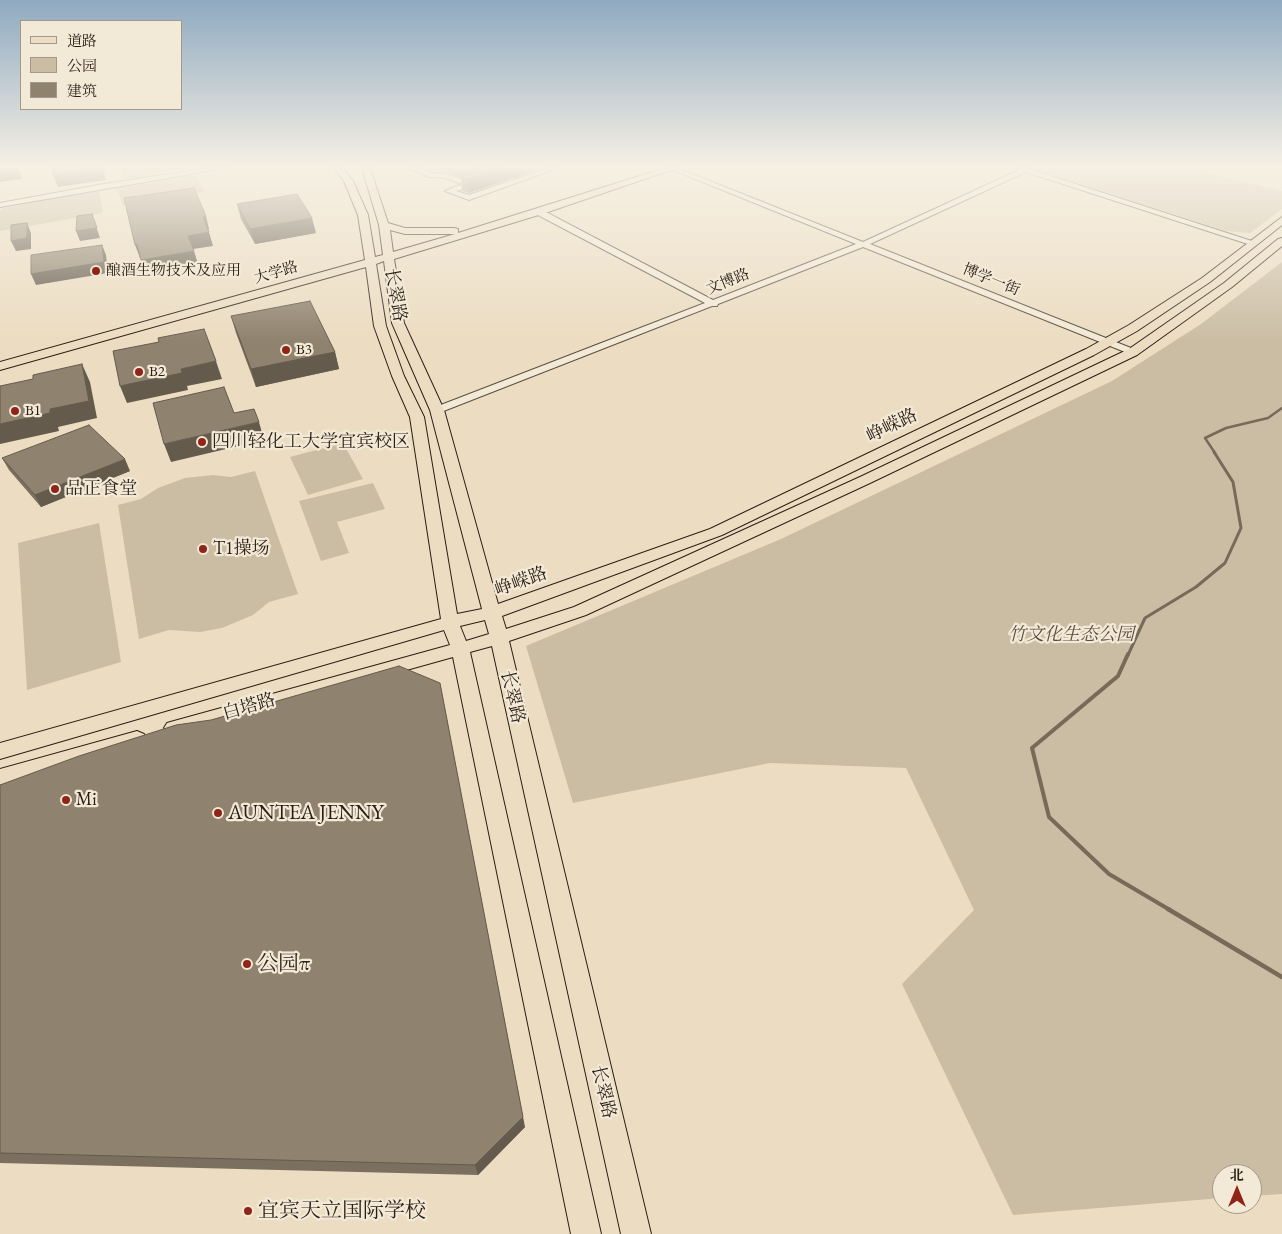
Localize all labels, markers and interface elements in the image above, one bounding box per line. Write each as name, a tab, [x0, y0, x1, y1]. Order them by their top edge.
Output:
legend	[20, 20, 182, 110]
text: 道路	[67, 31, 97, 50]
text: 公园	[67, 56, 97, 75]
text: 建筑	[67, 81, 97, 100]
street label: 大学路	[252, 258, 300, 288]
street label: 博学一街	[960, 260, 1022, 300]
place label: 酿酒生物技术及应用	[106, 262, 241, 280]
marker: 酿酒生物技术及应用	[90, 265, 102, 277]
street label: 文博路	[704, 265, 752, 299]
street label: 长翠路	[380, 267, 410, 323]
place label: B3	[296, 341, 312, 359]
marker: B3	[280, 344, 292, 356]
place label: B2	[149, 363, 165, 381]
marker: B2	[133, 366, 145, 378]
place label: B1	[25, 402, 41, 420]
street label: 峥嵘路	[863, 404, 921, 448]
marker: B1	[9, 405, 21, 417]
place label: 四川轻化工大学宜宾校区	[212, 431, 410, 453]
marker: 四川轻化工大学宜宾校区	[196, 436, 208, 448]
place label: 品正食堂	[65, 478, 137, 500]
marker: 品正食堂	[49, 483, 61, 495]
place label: T1操场	[213, 538, 270, 560]
marker: T1操场	[197, 543, 209, 555]
street label: 峥嵘路	[492, 563, 550, 601]
park label: 竹文化生态公园	[1008, 624, 1134, 646]
street label: 长翠路	[495, 668, 529, 726]
street label: 白塔路	[220, 689, 278, 725]
place label: Mi	[76, 789, 97, 811]
marker: Mi	[60, 794, 72, 806]
place label: AUNTEA JENNY	[228, 800, 384, 826]
marker: AUNTEA JENNY	[212, 807, 224, 819]
place label: 公园π	[257, 951, 310, 977]
marker: 公园π	[241, 958, 253, 970]
street label: 长翠路	[586, 1063, 620, 1121]
north arrow	[1212, 1164, 1262, 1214]
text: 北	[1230, 1166, 1244, 1184]
place label: 宜宾天立国际学校	[258, 1198, 426, 1224]
marker: 宜宾天立国际学校	[242, 1205, 254, 1217]

